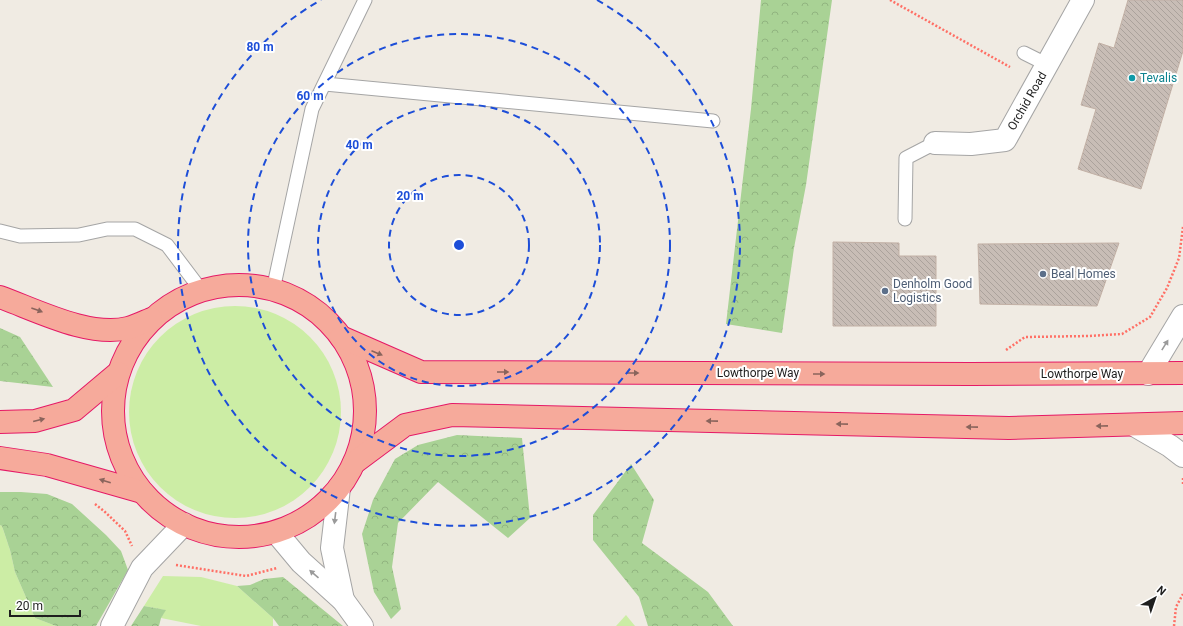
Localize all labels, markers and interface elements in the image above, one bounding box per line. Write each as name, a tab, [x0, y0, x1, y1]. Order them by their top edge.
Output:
text: 80 m	[246, 40, 274, 54]
street label: Orchid Road	[1005, 69, 1049, 133]
place label: Tevalis	[1140, 71, 1177, 85]
marker: Tevalis	[1127, 73, 1137, 83]
text: 60 m	[296, 89, 324, 103]
text: 40 m	[345, 138, 373, 152]
text: 20 m	[396, 189, 424, 203]
centre of rings	[452, 238, 466, 252]
place label: Beal Homes	[1051, 267, 1116, 281]
marker: Beal Homes	[1038, 269, 1048, 279]
place label: Denholm Good Logistics	[893, 277, 972, 305]
marker: Denholm Good Logistics	[880, 286, 890, 296]
one-way arrow	[31, 308, 43, 314]
one-way arrow	[1162, 339, 1169, 351]
one-way arrow	[371, 350, 382, 356]
street label: Lowthorpe Way	[717, 366, 800, 380]
street label: Lowthorpe Way	[1041, 367, 1124, 381]
one-way arrow	[497, 369, 510, 375]
one-way arrow	[627, 370, 640, 376]
one-way arrow	[813, 371, 826, 377]
one-way arrow	[33, 416, 45, 422]
one-way arrow	[705, 418, 718, 424]
one-way arrow	[835, 421, 848, 427]
one-way arrow	[1095, 423, 1108, 429]
one-way arrow	[966, 424, 978, 431]
one-way arrow	[99, 478, 111, 484]
one-way arrow	[332, 512, 338, 524]
one-way arrow	[309, 569, 319, 579]
north arrow	[1135, 578, 1175, 618]
text: N	[1154, 583, 1168, 598]
scale bar	[10, 592, 80, 618]
text: 20 m	[16, 599, 43, 613]

